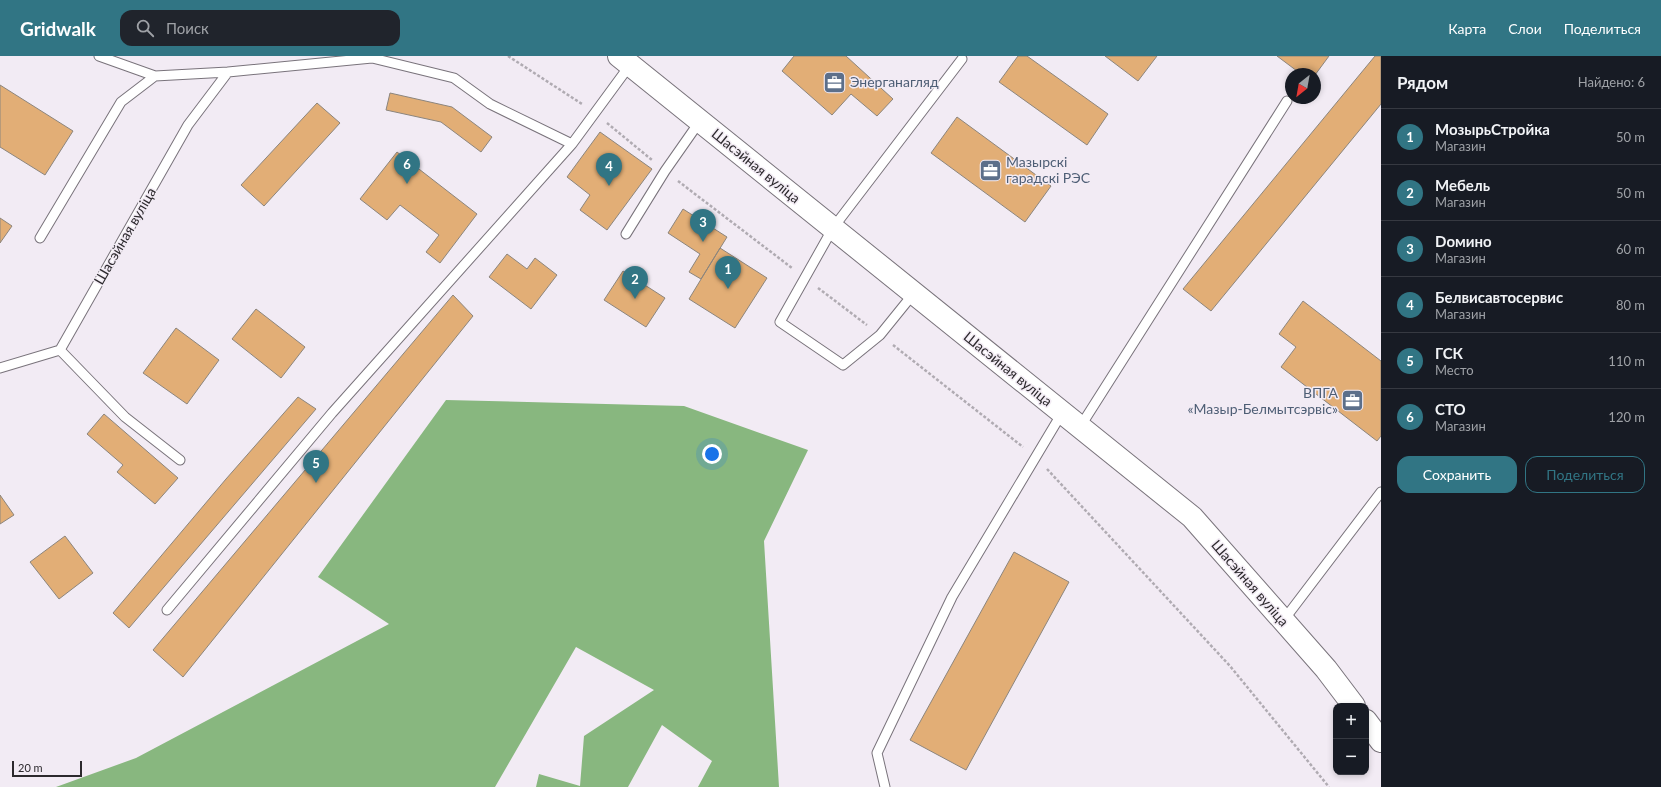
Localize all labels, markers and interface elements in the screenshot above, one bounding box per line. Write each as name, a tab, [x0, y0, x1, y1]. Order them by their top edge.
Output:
search box	[120, 10, 400, 46]
text: Gridwalk	[20, 17, 96, 40]
icon: search	[134, 17, 156, 39]
text: Поиск	[166, 19, 209, 37]
text: Карта	[1448, 20, 1486, 37]
text: Слои	[1508, 20, 1542, 37]
text: Поделиться	[1564, 20, 1641, 37]
north arrow	[1285, 68, 1321, 104]
office icon: Энерганагляд	[822, 69, 848, 95]
text: Рядом	[1397, 72, 1448, 93]
place label: Энерганагляд	[850, 73, 939, 90]
text: Найдено: 6	[1578, 74, 1645, 90]
text: МозырьСтройка	[1435, 120, 1550, 138]
street label: Шасэйная вуліца	[709, 125, 804, 207]
text: 1	[1406, 129, 1414, 145]
text: 50 m	[1616, 129, 1645, 145]
text: Магазин	[1435, 138, 1486, 154]
pin: 6	[394, 151, 420, 184]
pin: 4	[596, 153, 622, 186]
place label: Мазырскі гарадскі РЭС	[1006, 153, 1091, 186]
office icon: Мазырскі гарадскі РЭС	[978, 157, 1004, 183]
text: Мебель	[1435, 176, 1490, 194]
street label: Шасэйная вуліца	[90, 184, 159, 287]
text: 2	[1406, 185, 1414, 201]
text: 50 m	[1616, 185, 1645, 201]
text: Магазин	[1435, 194, 1486, 210]
pin: 3	[690, 209, 716, 242]
text: Dомино	[1435, 232, 1492, 250]
text: 3	[1406, 241, 1414, 257]
text: 60 m	[1616, 241, 1645, 257]
text: Магазин	[1435, 250, 1486, 266]
pin: 1	[715, 256, 741, 289]
pin: 2	[622, 266, 648, 299]
text: Белвисавтосервис	[1435, 288, 1563, 306]
text: 4	[1406, 297, 1414, 313]
text: 80 m	[1616, 297, 1645, 313]
text: Магазин	[1435, 306, 1486, 322]
street label: Шасэйная вуліца	[961, 328, 1056, 410]
text: ГСК	[1435, 344, 1463, 362]
text: 5	[1406, 353, 1414, 369]
text: 110 m	[1608, 353, 1645, 369]
text: Место	[1435, 362, 1474, 378]
place label: ВПГА «Мазыр-Белмытсэрвіс»	[1188, 384, 1339, 417]
office icon: ВПГА «Мазыр-Белмытсэрвіс»	[1340, 388, 1366, 414]
text: СТО	[1435, 400, 1466, 418]
text: 6	[1406, 409, 1414, 425]
text: 120 m	[1608, 409, 1645, 425]
text: Магазин	[1435, 418, 1486, 434]
your location	[702, 444, 722, 464]
pin: 5	[303, 450, 329, 483]
button: Сохранить	[1397, 456, 1517, 493]
button: Поделиться	[1525, 456, 1645, 493]
street label: Шасэйная вуліца	[1208, 536, 1293, 629]
map controls	[1333, 703, 1369, 775]
button: +	[1333, 703, 1369, 739]
button: −	[1333, 739, 1369, 775]
scale bar	[12, 759, 82, 778]
text: 20 m	[18, 761, 43, 774]

